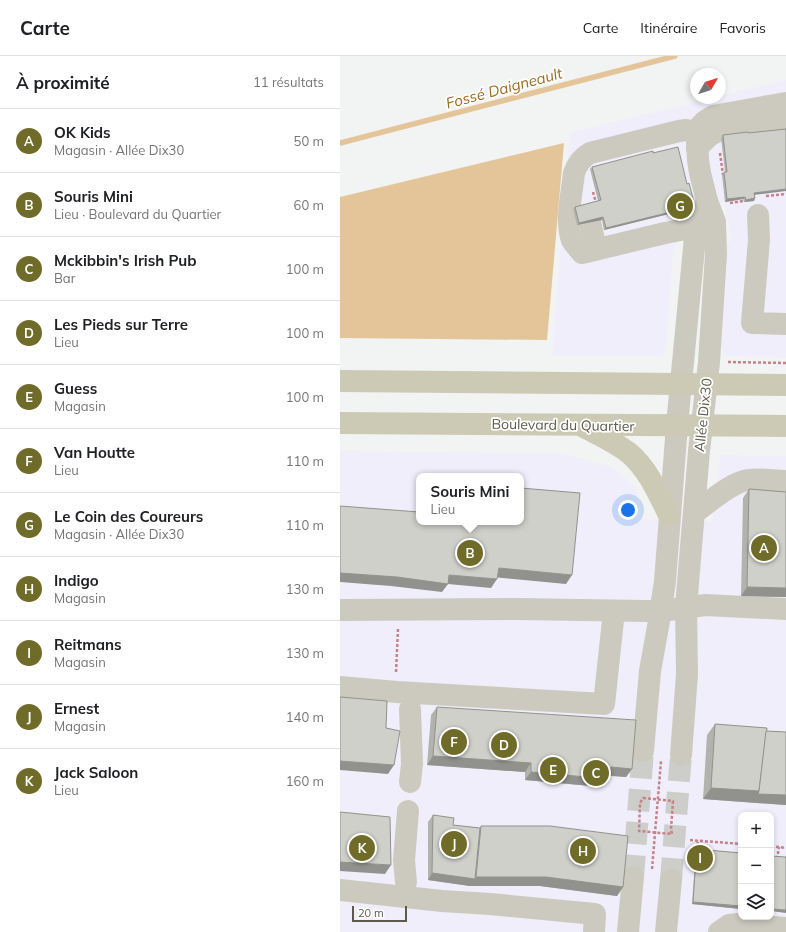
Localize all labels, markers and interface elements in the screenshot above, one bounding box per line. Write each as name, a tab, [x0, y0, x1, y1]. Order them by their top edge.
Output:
text: Carte	[20, 16, 70, 40]
text: Carte	[583, 19, 618, 37]
text: Itinéraire	[640, 19, 697, 37]
text: Favoris	[719, 19, 766, 37]
water label: Fossé Daigneault	[444, 63, 565, 113]
north arrow	[690, 68, 726, 104]
text: À proximité	[16, 72, 110, 93]
text: 11 résultats	[253, 74, 324, 90]
text: OK Kids	[54, 123, 111, 142]
text: A	[24, 133, 34, 149]
text: 50 m	[294, 133, 324, 149]
text: Magasin · Allée Dix30	[54, 142, 184, 158]
text: Souris Mini	[54, 187, 133, 206]
pin: G	[667, 191, 693, 221]
text: B	[25, 197, 33, 213]
text: 60 m	[294, 197, 324, 213]
text: Lieu · Boulevard du Quartier	[54, 206, 221, 222]
text: Mckibbin's Irish Pub	[54, 251, 197, 270]
text: C	[25, 261, 33, 277]
text: 100 m	[286, 261, 324, 277]
text: Bar	[54, 270, 75, 286]
text: Les Pieds sur Terre	[54, 315, 188, 334]
text: D	[24, 325, 34, 341]
text: 100 m	[286, 325, 324, 341]
text: Lieu	[54, 334, 79, 350]
street label: Allée Dix30	[690, 377, 716, 453]
text: Guess	[54, 379, 97, 398]
text: E	[25, 389, 33, 405]
text: 100 m	[286, 389, 324, 405]
text: Magasin	[54, 398, 106, 414]
street label: Boulevard du Quartier	[491, 415, 636, 435]
text: Van Houtte	[54, 443, 135, 462]
text: F	[25, 453, 33, 469]
text: 110 m	[286, 453, 324, 469]
text: Lieu	[54, 462, 79, 478]
popup	[416, 473, 524, 525]
text: Souris Mini	[431, 482, 509, 501]
your location	[618, 500, 638, 520]
text: Lieu	[431, 501, 455, 517]
text: Le Coin des Coureurs	[54, 507, 203, 526]
text: G	[24, 517, 34, 533]
text: 110 m	[286, 517, 324, 533]
text: Magasin · Allée Dix30	[54, 526, 184, 542]
pin: A	[751, 533, 777, 563]
pin: B	[457, 538, 483, 568]
text: Indigo	[54, 571, 99, 590]
text: H	[24, 581, 34, 597]
text: 130 m	[286, 581, 324, 597]
text: Magasin	[54, 590, 106, 606]
text: Reitmans	[54, 635, 122, 654]
text: I	[27, 645, 31, 661]
text: 130 m	[286, 645, 324, 661]
text: Magasin	[54, 654, 106, 670]
text: Ernest	[54, 699, 99, 718]
text: J	[27, 709, 31, 725]
text: 140 m	[286, 709, 324, 725]
text: Magasin	[54, 718, 106, 734]
pin: F	[441, 727, 467, 757]
pin: D	[491, 730, 517, 760]
pin: E	[540, 755, 566, 785]
pin: C	[583, 758, 609, 788]
text: Jack Saloon	[54, 763, 138, 782]
text: K	[25, 773, 33, 789]
text: 160 m	[286, 773, 324, 789]
text: Lieu	[54, 782, 79, 798]
map controls	[738, 812, 774, 920]
button: +	[738, 812, 774, 848]
pin: J	[441, 829, 467, 859]
pin: K	[349, 833, 375, 863]
pin: H	[570, 836, 596, 866]
pin: I	[687, 843, 713, 873]
button: −	[738, 848, 774, 884]
button: layers	[738, 884, 774, 920]
scale bar	[352, 904, 407, 923]
text: 20 m	[358, 906, 384, 920]

